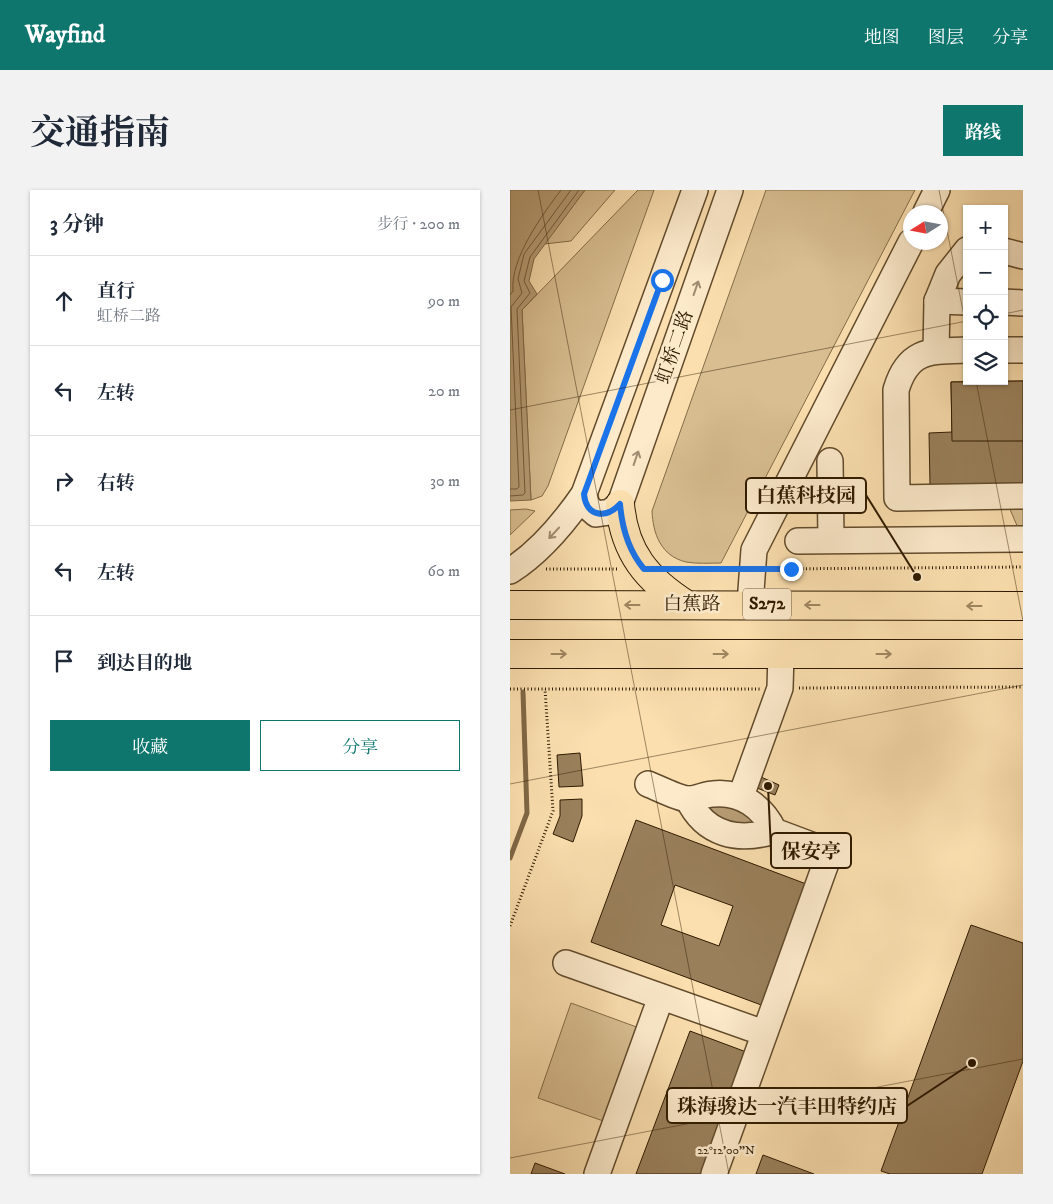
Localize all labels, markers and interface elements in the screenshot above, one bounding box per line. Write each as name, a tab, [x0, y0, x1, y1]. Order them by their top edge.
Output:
text: Wayfind	[25, 20, 105, 50]
text: 地图	[864, 27, 900, 49]
text: 图层	[928, 27, 964, 49]
text: 分享	[992, 27, 1028, 49]
button: 路线	[943, 105, 1023, 156]
text: 交通指南	[30, 112, 170, 156]
north arrow	[903, 205, 948, 250]
map controls	[963, 205, 1008, 385]
button: +	[963, 205, 1008, 250]
text: 3 分钟	[50, 212, 104, 238]
text: 步行 · 200 m	[377, 214, 460, 234]
button: −	[963, 250, 1008, 295]
route start	[651, 269, 674, 292]
text: 直行	[97, 280, 135, 303]
one-way arrow	[692, 281, 701, 296]
icon: ahead	[50, 287, 78, 315]
text: 90 m	[428, 291, 460, 311]
button: locate	[963, 295, 1008, 340]
text: 虹桥二路	[97, 306, 161, 326]
street label: 虹桥二路	[652, 307, 698, 387]
button: layers	[963, 340, 1008, 385]
icon: left	[50, 377, 78, 405]
text: 20 m	[428, 381, 460, 401]
text: 左转	[97, 382, 135, 405]
one-way arrow	[632, 451, 641, 466]
icon: right	[50, 467, 78, 495]
text: 30 m	[430, 471, 460, 491]
text: 右转	[97, 472, 135, 495]
callout: 白蕉科技园	[746, 478, 866, 513]
text: 白蕉科技园	[756, 484, 856, 509]
one-way arrow	[548, 526, 560, 539]
icon: left	[50, 557, 78, 585]
route end	[780, 558, 803, 581]
text: 60 m	[428, 561, 460, 581]
text: 左转	[97, 562, 135, 585]
road number: S272	[743, 588, 791, 619]
street label: 白蕉路	[663, 593, 721, 616]
one-way arrow	[624, 600, 640, 610]
one-way arrow	[804, 600, 820, 610]
one-way arrow	[967, 601, 983, 610]
icon: arrive	[50, 647, 78, 675]
one-way arrow	[550, 649, 566, 659]
one-way arrow	[712, 649, 729, 659]
one-way arrow	[875, 649, 891, 659]
text: 到达目的地	[97, 652, 192, 675]
button: 收藏	[50, 720, 250, 771]
button: 分享	[260, 720, 460, 771]
callout: 保安亭	[771, 833, 851, 868]
text: 保安亭	[781, 840, 841, 865]
callout: 珠海骏达一汽丰田特约店	[667, 1088, 907, 1123]
text: 珠海骏达一汽丰田特约店	[677, 1095, 897, 1120]
text: 22°12'00"N	[697, 1143, 755, 1158]

